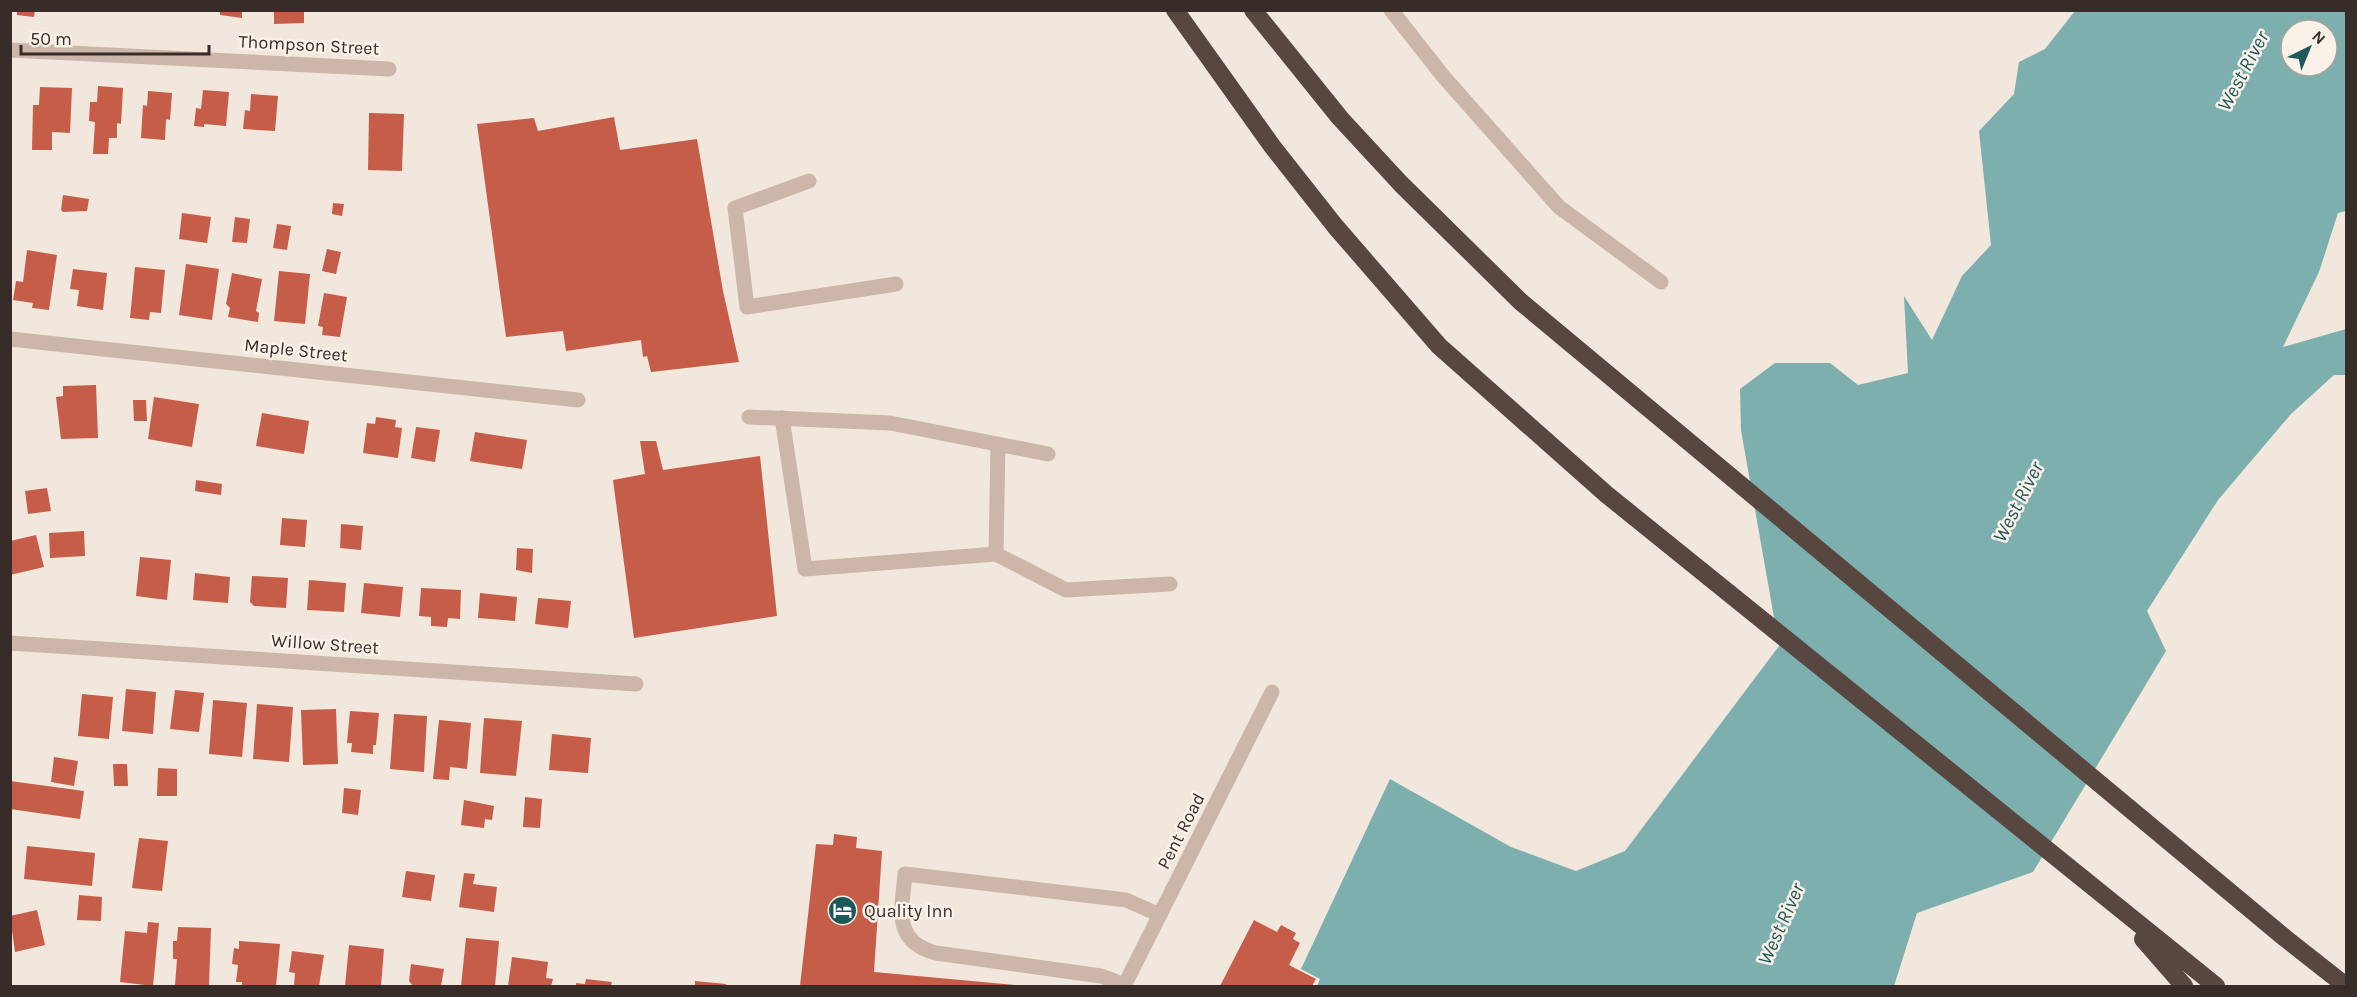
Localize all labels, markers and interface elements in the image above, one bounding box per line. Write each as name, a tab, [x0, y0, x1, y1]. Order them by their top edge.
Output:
scale bar	[21, 18, 208, 56]
north arrow	[2279, 18, 2339, 78]
water label: West River	[2212, 26, 2274, 115]
text: N	[2308, 27, 2330, 48]
text: 50 m	[30, 28, 72, 50]
street label: Thompson Street	[238, 30, 380, 60]
street label: Maple Street	[243, 334, 349, 366]
water label: West River	[1988, 457, 2048, 546]
street label: Willow Street	[270, 629, 380, 659]
street label: Pent Road	[1152, 789, 1210, 873]
water label: West River	[1753, 879, 1810, 968]
hotel icon: Quality Inn	[827, 895, 859, 927]
place label: Quality Inn	[864, 900, 953, 922]

